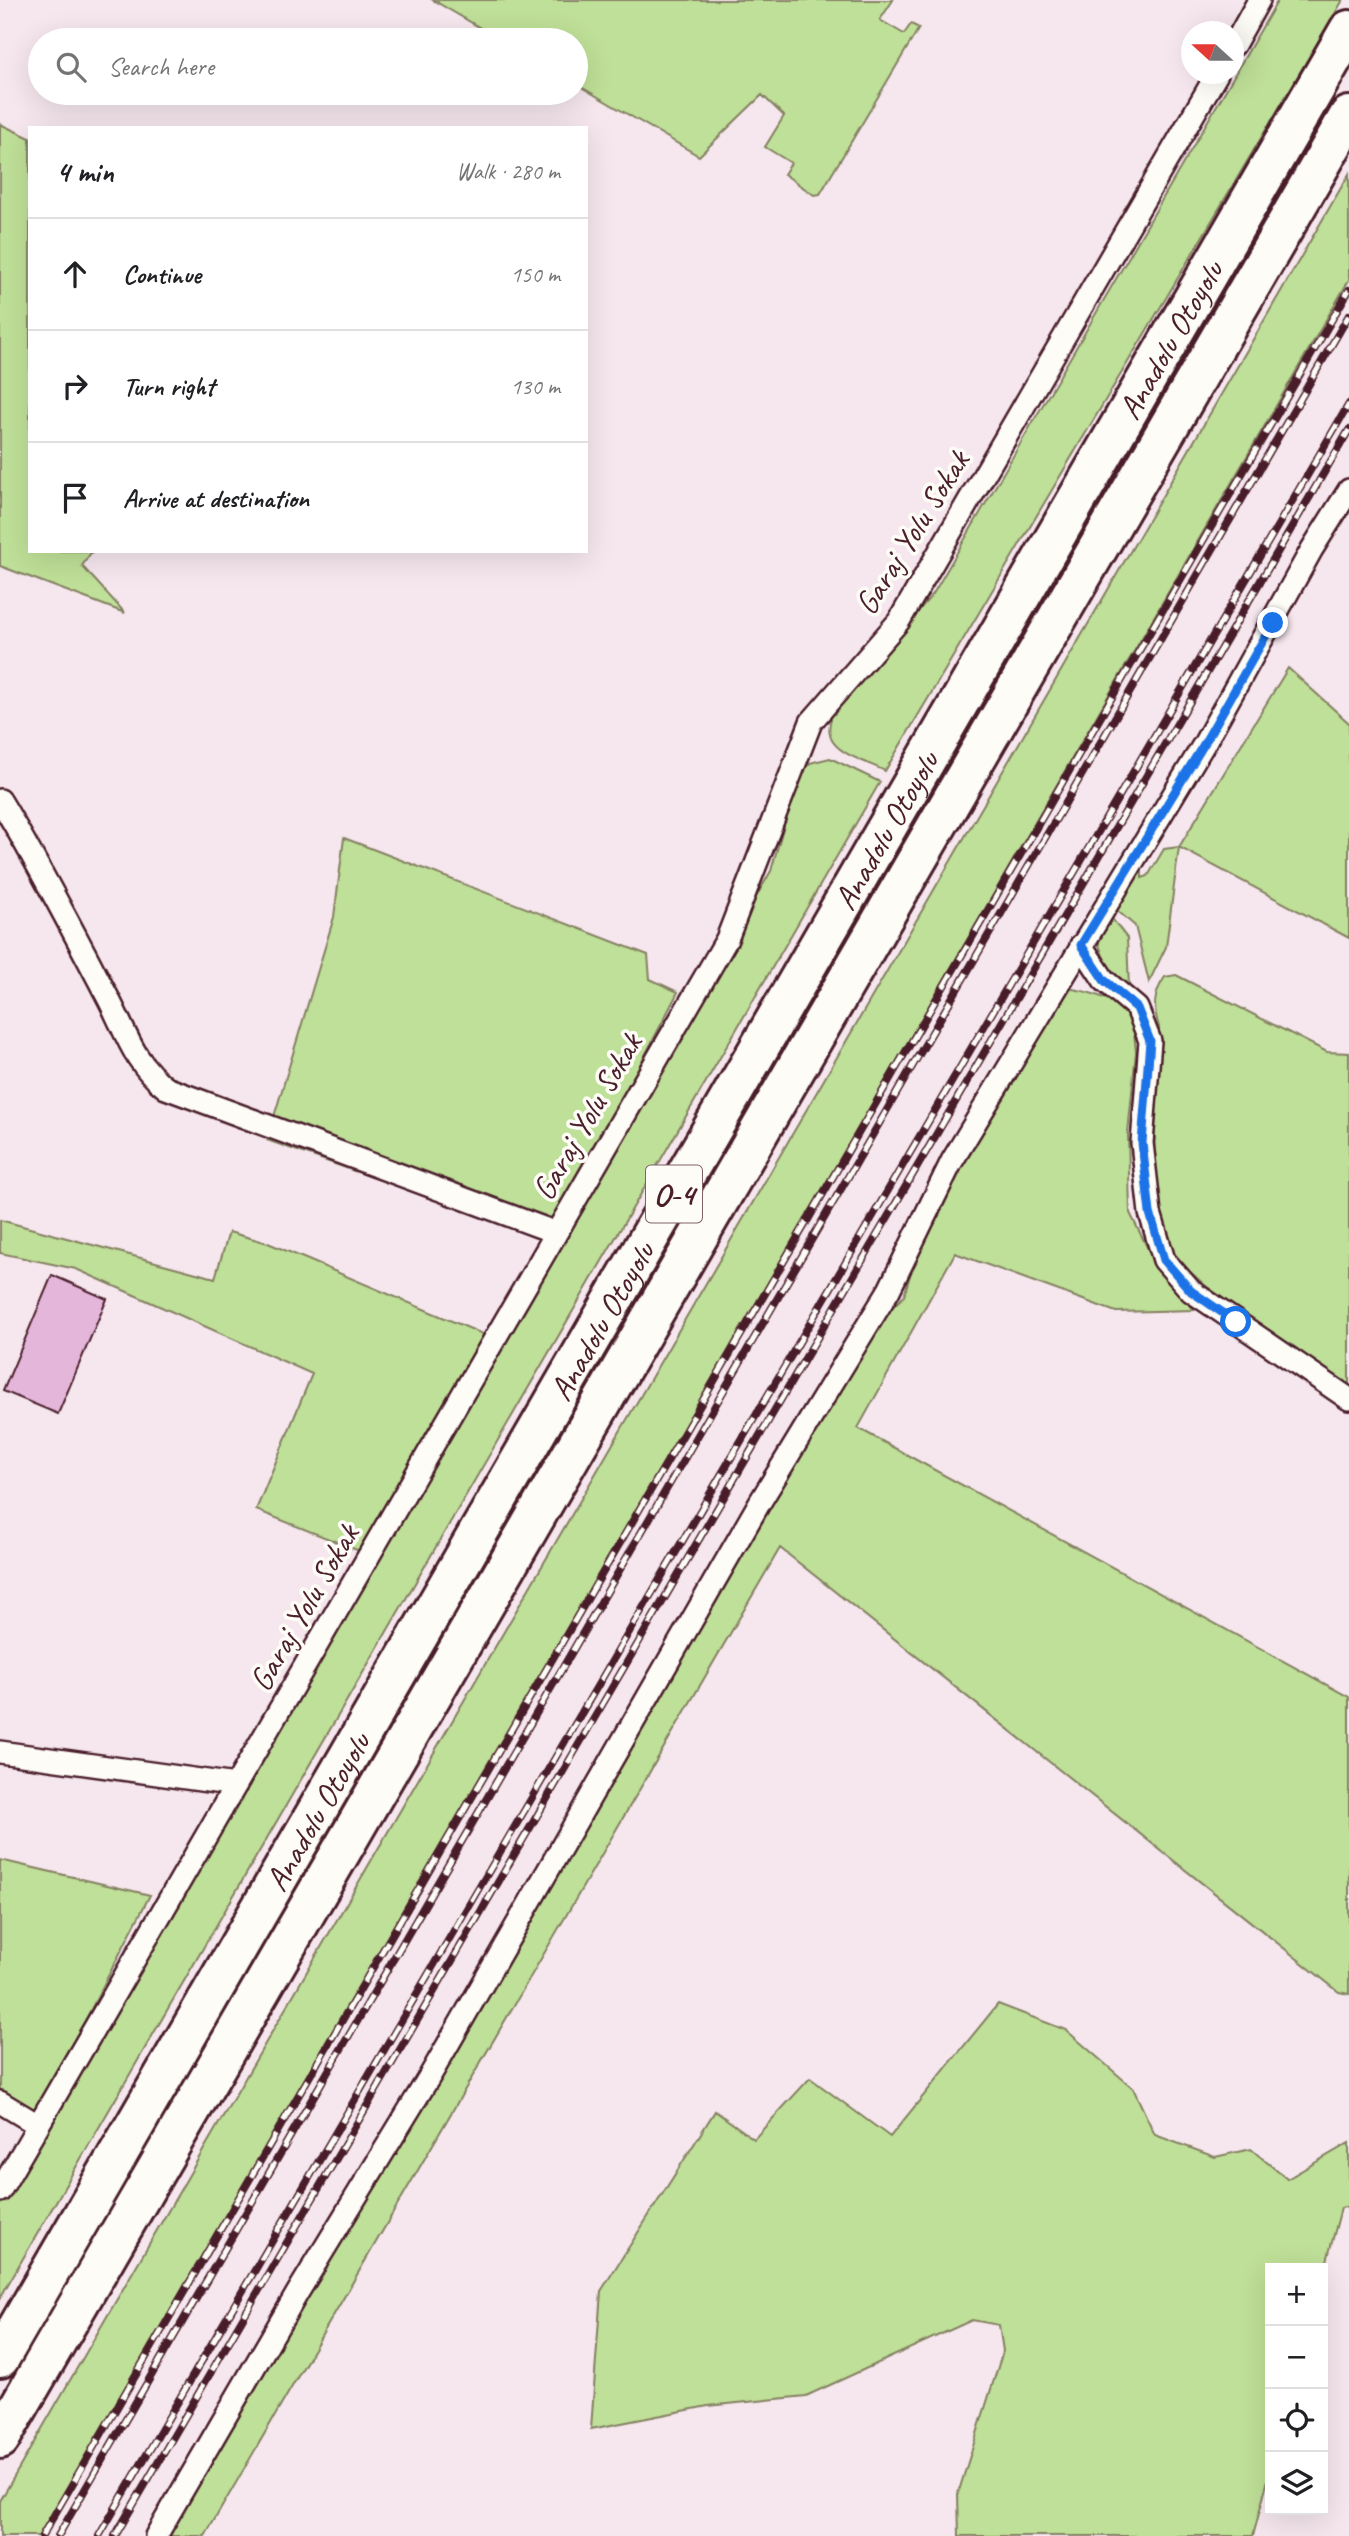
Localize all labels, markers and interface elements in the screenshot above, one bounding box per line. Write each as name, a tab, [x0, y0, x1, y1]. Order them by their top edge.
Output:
north arrow	[1181, 21, 1244, 84]
search box	[28, 28, 588, 105]
icon: search	[52, 48, 90, 86]
text: Search here	[108, 50, 214, 83]
text: 4 min	[56, 153, 113, 191]
text: Walk · 280 m	[456, 157, 560, 186]
street label: Anadolu Otoyolu	[1108, 252, 1234, 427]
icon: ahead	[56, 255, 94, 293]
text: Continue	[123, 258, 201, 291]
text: 150 m	[511, 260, 560, 289]
icon: right	[56, 367, 94, 405]
text: Turn right	[123, 370, 214, 403]
text: 130 m	[511, 372, 560, 401]
street label: Garaj Yolu Sokak	[845, 441, 980, 622]
icon: arrive	[56, 479, 94, 517]
text: Arrive at destination	[123, 482, 309, 515]
route end	[1257, 607, 1288, 638]
street label: Anadolu Otoyolu	[824, 742, 950, 917]
street label: Garaj Yolu Sokak	[522, 1024, 652, 1207]
road number: O-4	[646, 1166, 702, 1223]
street label: Anadolu Otoyolu	[540, 1233, 665, 1408]
route start	[1220, 1306, 1251, 1337]
street label: Garaj Yolu Sokak	[239, 1515, 369, 1698]
street label: Anadolu Otoyolu	[255, 1723, 381, 1898]
map controls	[1265, 2263, 1328, 2515]
button: +	[1265, 2263, 1328, 2326]
button: −	[1265, 2326, 1328, 2389]
button: locate	[1265, 2389, 1328, 2452]
button: layers	[1265, 2452, 1328, 2515]

